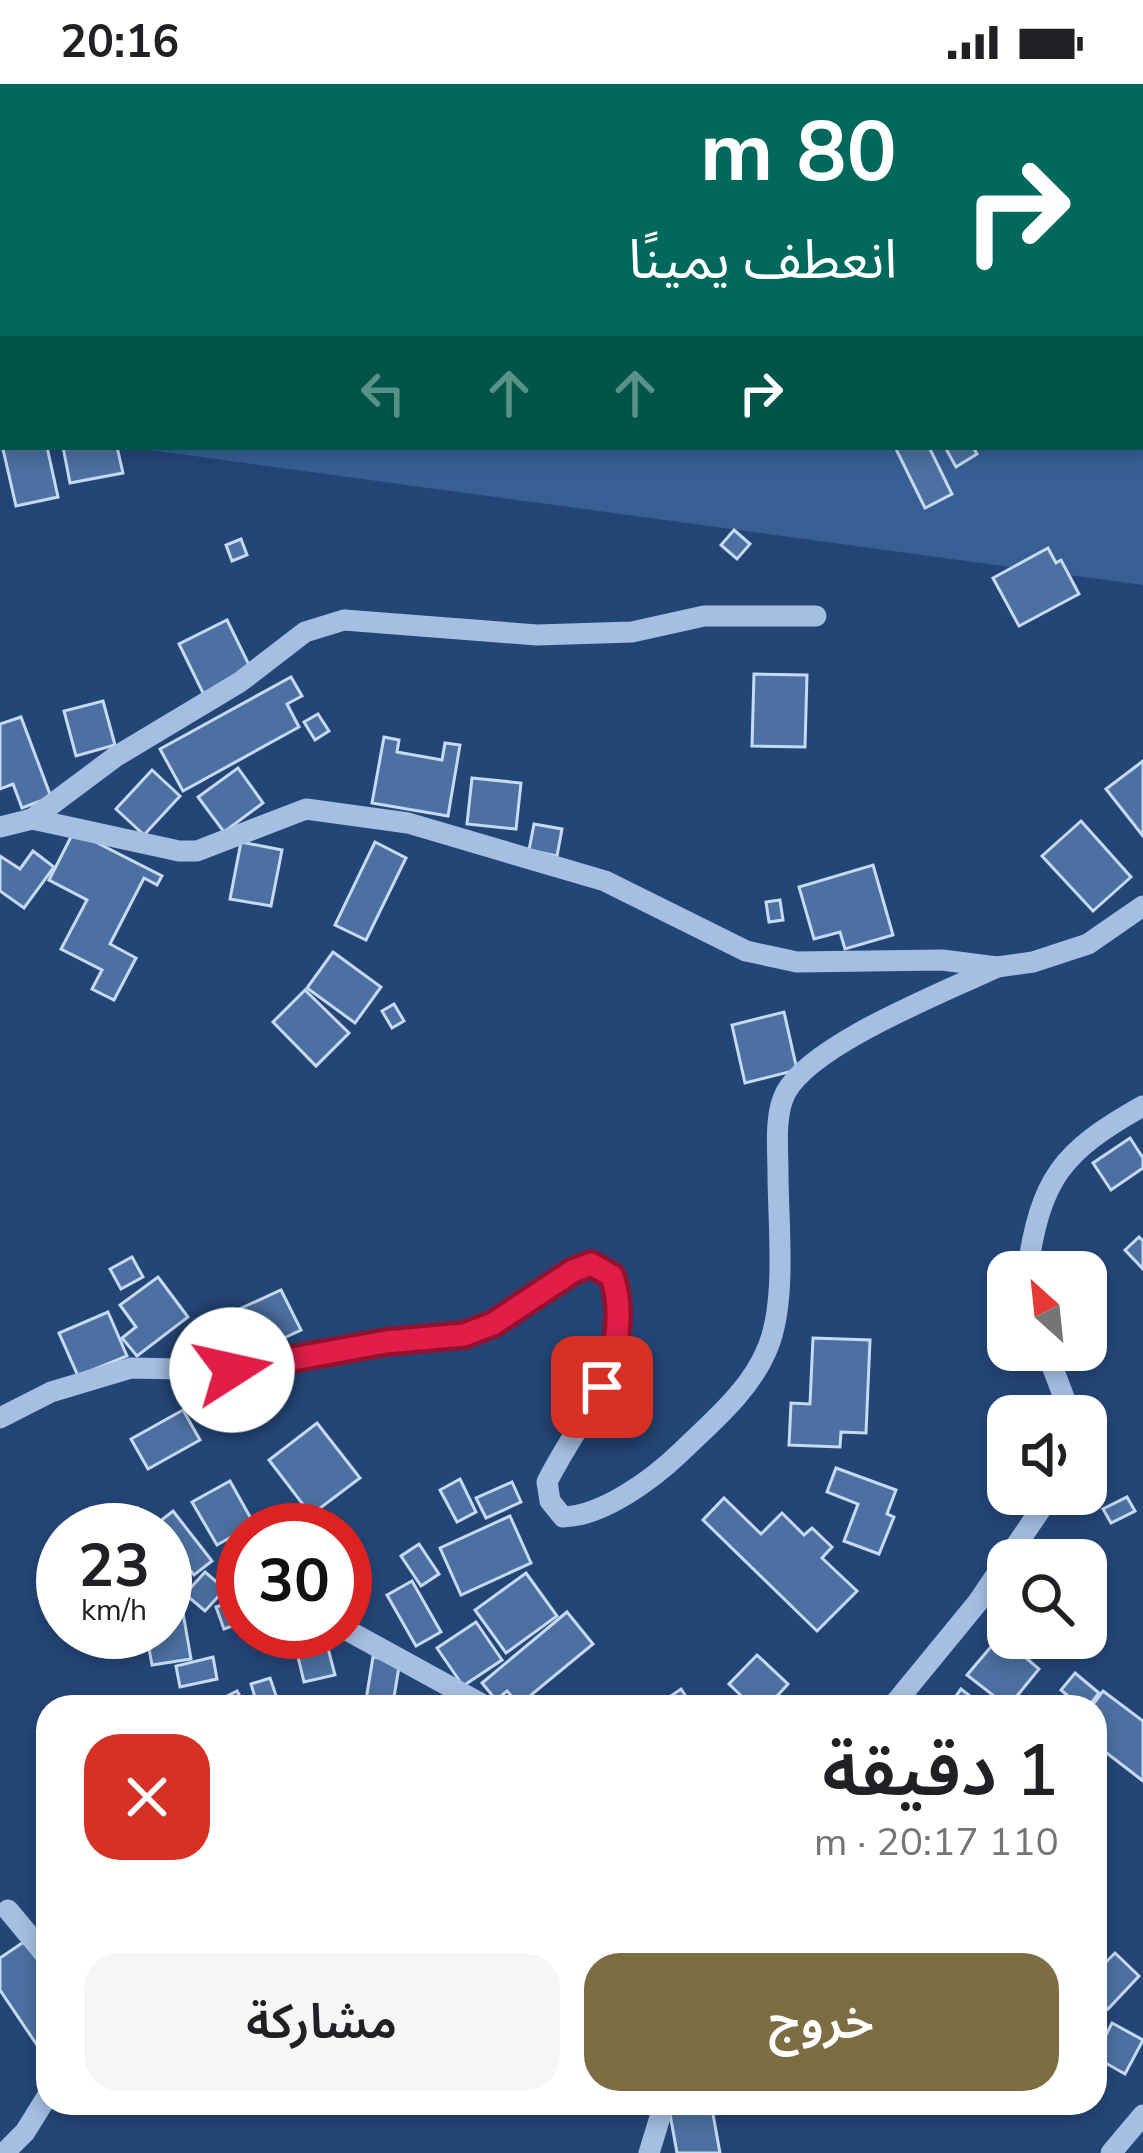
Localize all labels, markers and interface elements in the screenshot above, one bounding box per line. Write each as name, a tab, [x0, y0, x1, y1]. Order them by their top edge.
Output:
text: 20:16	[60, 12, 179, 73]
text: 80 m	[700, 95, 897, 210]
icon: right	[939, 132, 1095, 288]
text: انعطف يمينًا	[628, 223, 897, 297]
icon: left	[350, 360, 416, 426]
icon: ahead	[476, 360, 542, 426]
icon: ahead	[602, 360, 668, 426]
icon: right	[728, 360, 794, 426]
north arrow	[987, 1251, 1107, 1371]
map controls	[987, 1251, 1107, 1659]
position arrow	[169, 1307, 295, 1433]
pin	[551, 1336, 653, 1438]
icon: arrive	[569, 1354, 635, 1420]
button: sound	[987, 1395, 1107, 1515]
speed limit sign: 30	[216, 1503, 372, 1659]
text: 23	[78, 1525, 150, 1607]
button: search	[987, 1539, 1107, 1659]
text: km/h	[81, 1590, 147, 1631]
text: 1 دقيقة	[822, 1722, 1059, 1820]
button: close	[84, 1734, 210, 1860]
text: 110 m · 20:17	[814, 1816, 1059, 1869]
button: مشاركة	[84, 1953, 560, 2091]
button: خروج	[584, 1953, 1059, 2091]

